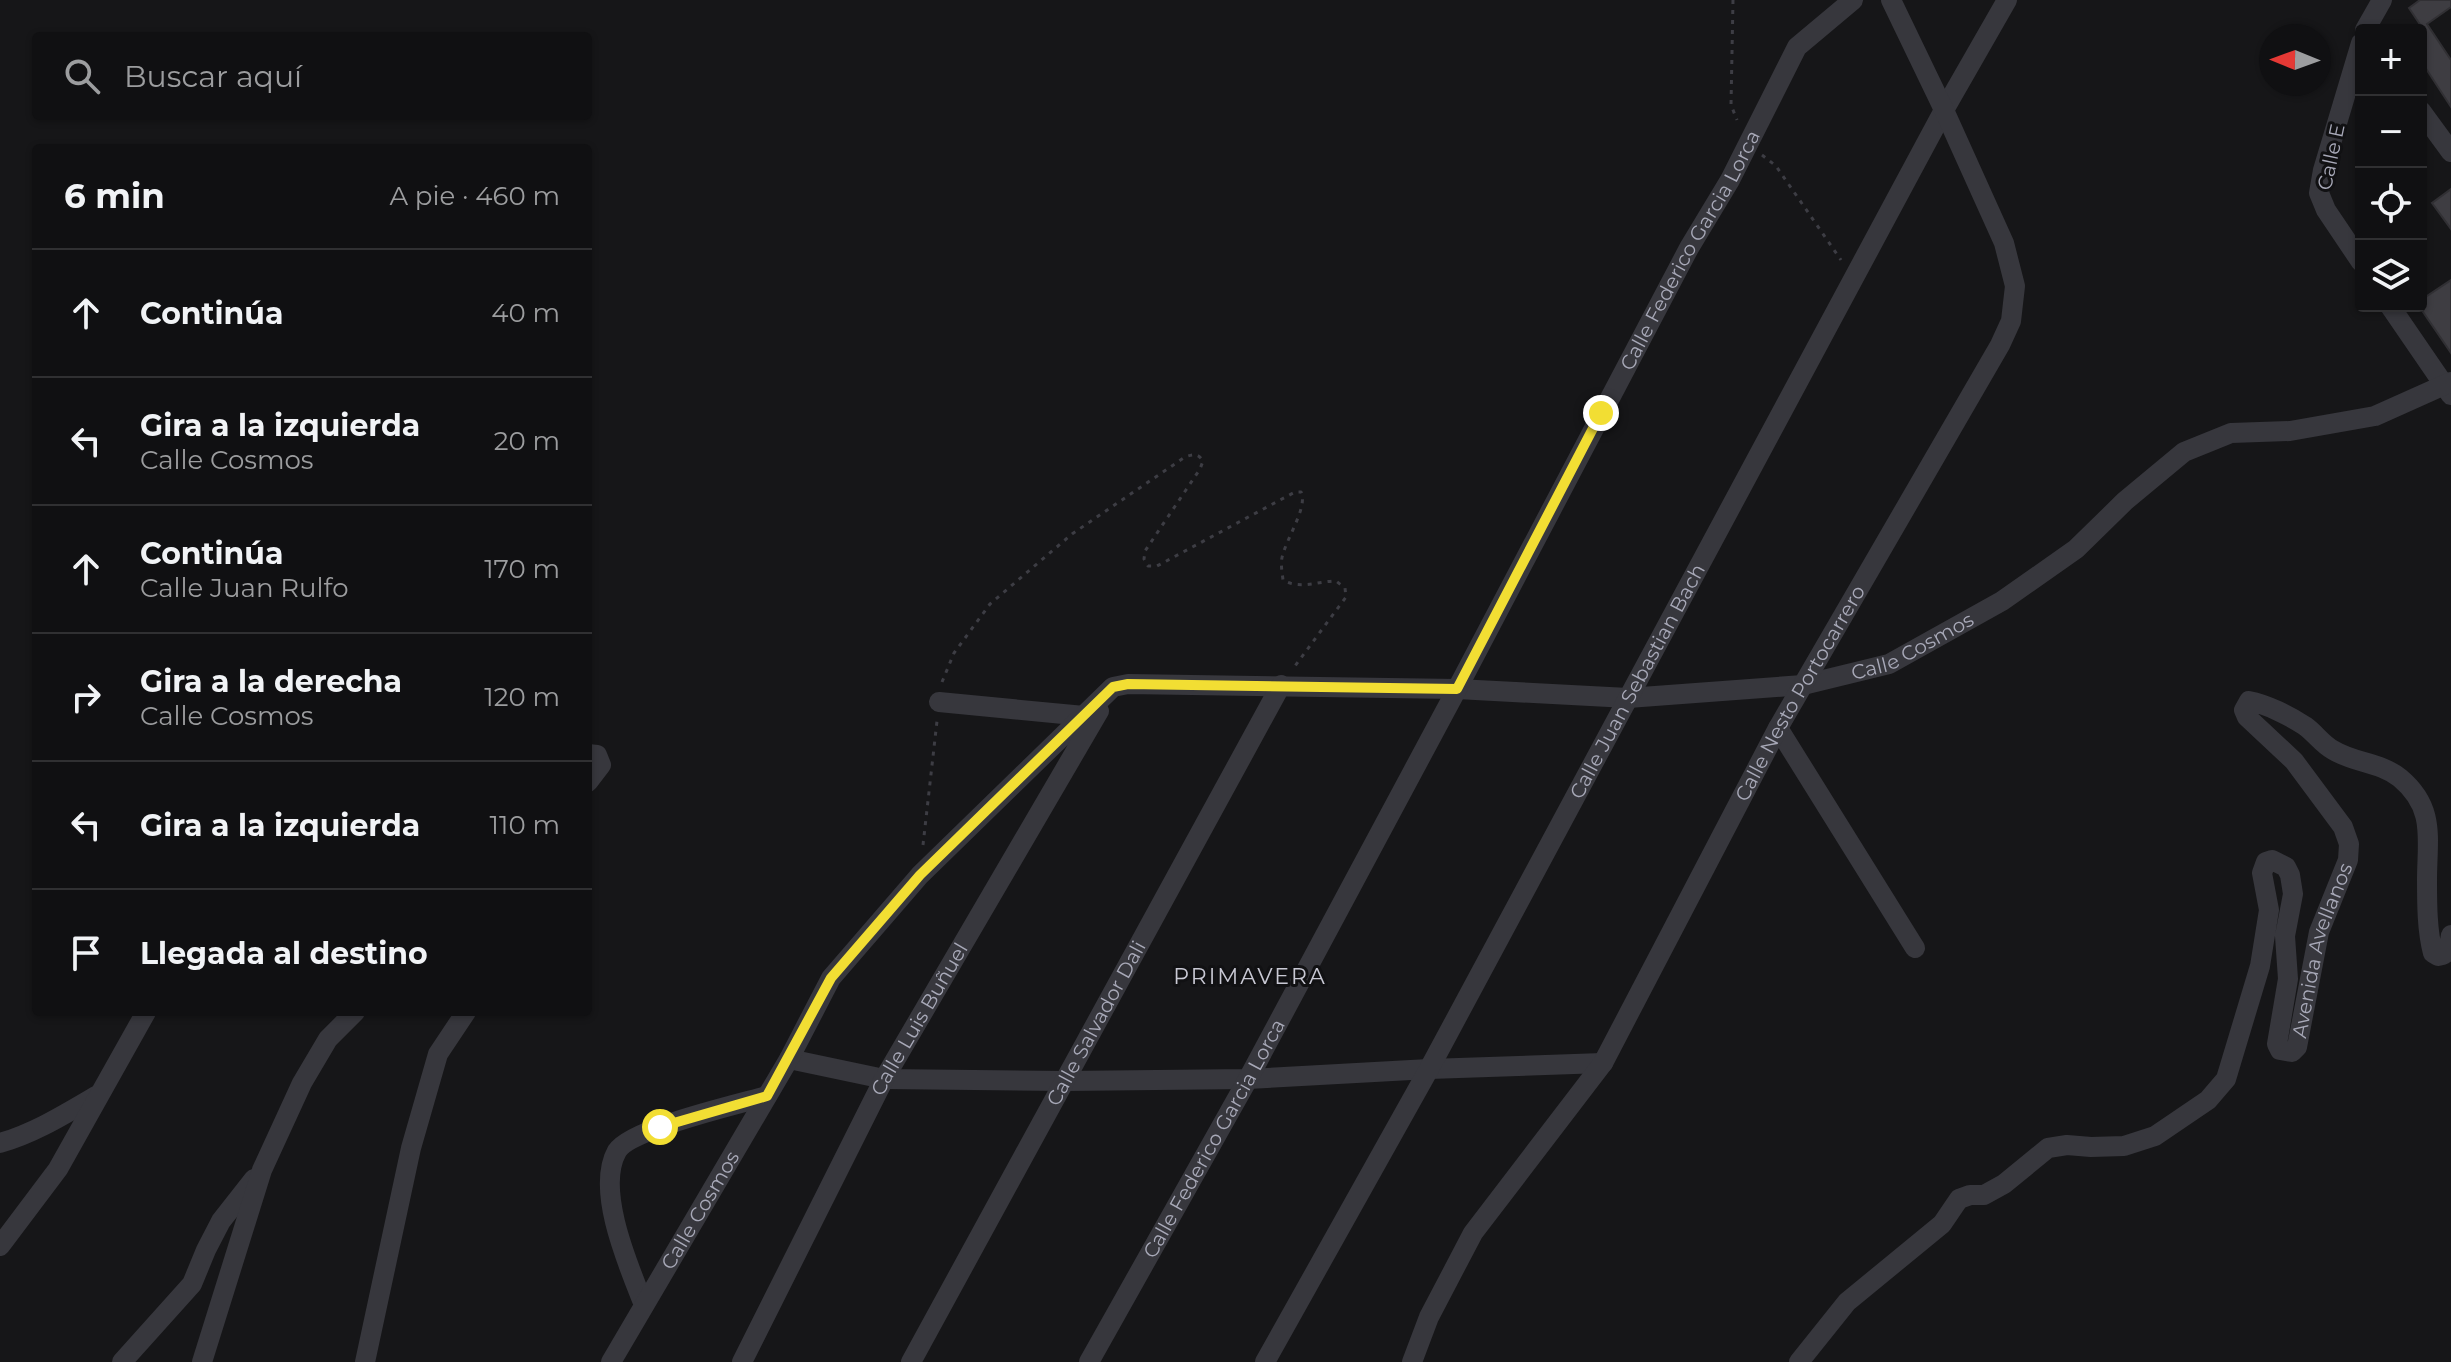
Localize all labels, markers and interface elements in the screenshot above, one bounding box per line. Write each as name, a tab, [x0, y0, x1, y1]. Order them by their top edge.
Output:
north arrow	[2259, 24, 2331, 96]
map controls	[2355, 24, 2427, 312]
button: +	[2355, 24, 2427, 96]
search box	[32, 32, 592, 120]
icon: search	[60, 54, 104, 98]
text: Buscar aquí	[124, 58, 302, 95]
button: −	[2355, 96, 2427, 168]
street label: Calle E	[2312, 122, 2350, 192]
street label: Calle Federico Garcia Lorca	[1615, 126, 1765, 374]
button: locate	[2355, 168, 2427, 240]
text: 6 min	[64, 175, 165, 217]
text: A pie · 460 m	[389, 180, 560, 212]
button: layers	[2355, 240, 2427, 312]
icon: ahead	[64, 291, 108, 335]
text: Continúa	[140, 295, 283, 332]
text: 40 m	[491, 297, 560, 329]
route end	[1583, 395, 1619, 431]
text: Gira a la izquierda	[140, 407, 420, 444]
icon: left	[64, 419, 108, 463]
text: 20 m	[494, 425, 560, 457]
text: Calle Cosmos	[140, 444, 314, 476]
text: Continúa	[140, 535, 283, 572]
icon: ahead	[64, 547, 108, 591]
text: 170 m	[484, 553, 560, 585]
street label: Calle Juan Sebastian Bach	[1564, 560, 1710, 803]
text: Calle Juan Rulfo	[140, 572, 348, 604]
street label: Calle Nesto Portocarrero	[1730, 581, 1870, 805]
street label: Calle Cosmos	[1849, 607, 1978, 685]
text: Gira a la derecha	[140, 663, 402, 700]
icon: right	[64, 675, 108, 719]
text: 120 m	[484, 681, 560, 713]
text: Calle Cosmos	[140, 700, 314, 732]
icon: left	[64, 803, 108, 847]
text: Gira a la izquierda	[140, 807, 420, 844]
text: 110 m	[490, 809, 560, 841]
street label: Avenida Avellanos	[2287, 859, 2358, 1040]
icon: arrive	[64, 931, 108, 975]
text: Llegada al destino	[140, 935, 428, 972]
street label: Calle Salvador Dali	[1041, 937, 1151, 1110]
street label: Calle Luis Buñuel	[866, 939, 973, 1099]
district label: PRIMAVERA	[1173, 963, 1327, 990]
street label: Calle Federico Garcia Lorca	[1138, 1015, 1290, 1262]
route start	[642, 1109, 678, 1145]
street label: Calle Cosmos	[656, 1146, 744, 1274]

